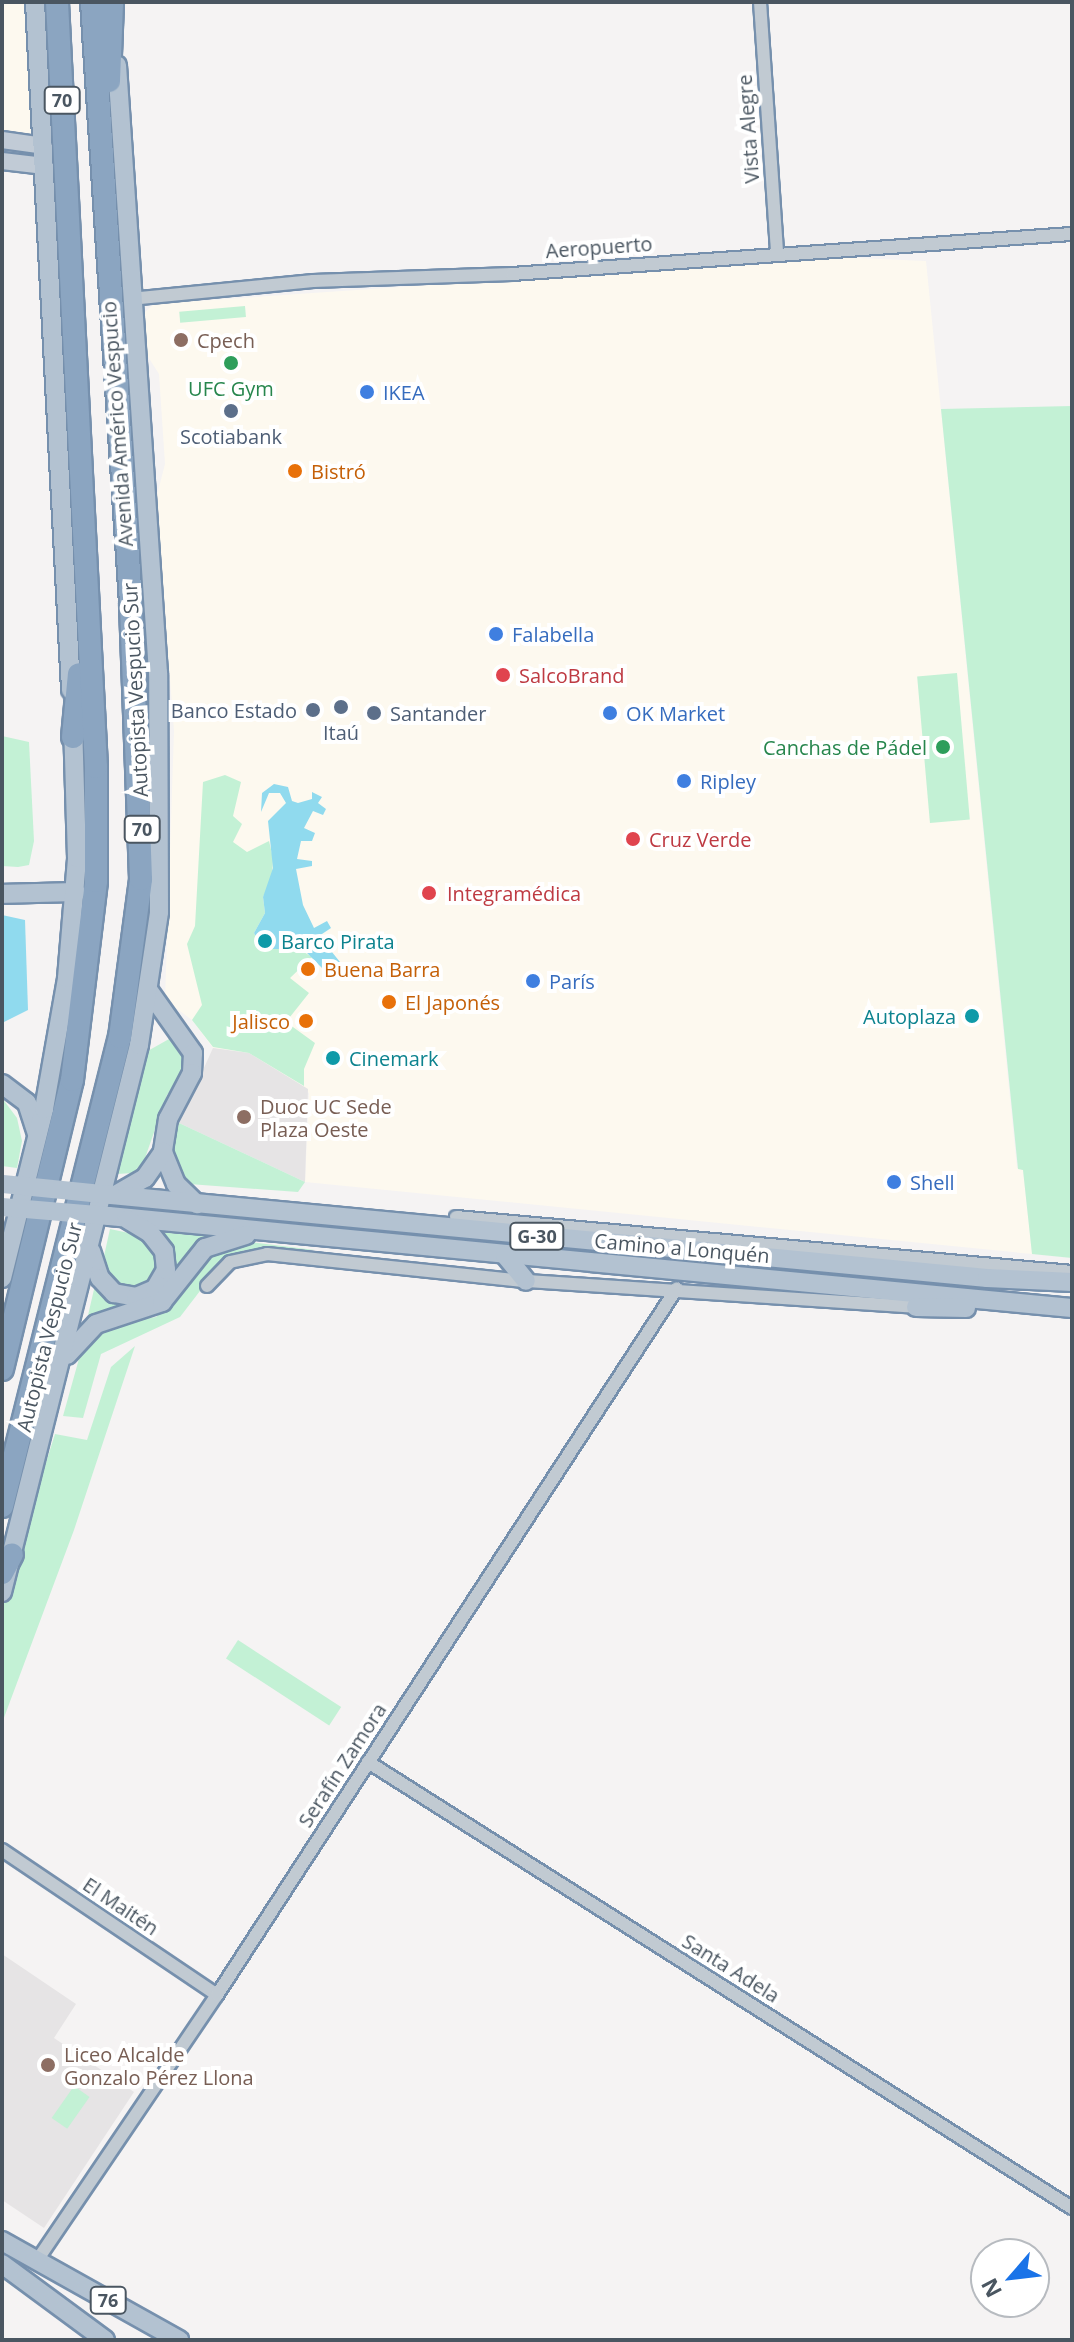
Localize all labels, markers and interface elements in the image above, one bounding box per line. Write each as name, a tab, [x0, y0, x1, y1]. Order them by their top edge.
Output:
street label: Vista Alegre	[732, 74, 764, 184]
road number: 70	[42, 86, 82, 114]
street label: Aeropuerto	[545, 231, 653, 263]
street label: Avenida Américo Vespucio	[96, 300, 138, 548]
place label: Cpech	[197, 328, 255, 352]
marker: Cpech	[172, 331, 190, 349]
marker: UFC Gym	[222, 354, 240, 372]
place label: UFC Gym	[188, 376, 274, 400]
place label: IKEA	[383, 380, 425, 404]
marker: IKEA	[358, 383, 376, 401]
marker: Scotiabank	[222, 402, 240, 420]
place label: Scotiabank	[180, 424, 282, 448]
place label: Bistró	[311, 459, 366, 483]
marker: Bistró	[286, 462, 304, 480]
street label: Autopista Vespucio Sur	[117, 582, 153, 798]
place label: Falabella	[512, 622, 594, 646]
marker: Falabella	[487, 625, 505, 643]
place label: SalcoBrand	[519, 663, 624, 687]
marker: SalcoBrand	[494, 666, 512, 684]
place label: Banco Estado	[171, 698, 297, 722]
marker: Itaú	[332, 698, 350, 716]
marker: Banco Estado	[304, 701, 322, 719]
place label: Santander	[390, 701, 486, 725]
place label: OK Market	[626, 701, 725, 725]
marker: Santander	[365, 704, 383, 722]
marker: OK Market	[601, 704, 619, 722]
place label: Itaú	[323, 720, 359, 744]
place label: Canchas de Pádel	[763, 735, 927, 759]
marker: Canchas de Pádel	[934, 738, 952, 756]
place label: Ripley	[700, 769, 756, 793]
marker: Ripley	[675, 772, 693, 790]
road number: 70	[122, 815, 162, 843]
place label: Cruz Verde	[649, 827, 751, 851]
marker: Cruz Verde	[624, 830, 642, 848]
place label: Integramédica	[447, 881, 581, 905]
marker: Integramédica	[418, 882, 440, 904]
place label: Barco Pirata	[281, 929, 395, 953]
marker: Barco Pirata	[256, 932, 274, 950]
place label: Buena Barra	[324, 957, 440, 981]
marker: Buena Barra	[299, 960, 317, 978]
place label: París	[549, 969, 595, 993]
marker: París	[524, 972, 542, 990]
place label: El Japonés	[405, 990, 500, 1014]
marker: El Japonés	[380, 993, 398, 1011]
place label: Autoplaza	[863, 1004, 956, 1028]
marker: Autoplaza	[963, 1007, 981, 1025]
place label: Jalisco	[232, 1009, 290, 1033]
marker: Jalisco	[297, 1012, 315, 1030]
place label: Cinemark	[349, 1046, 438, 1070]
marker: Cinemark	[324, 1049, 342, 1067]
place label: Duoc UC Sede Plaza Oeste	[260, 1094, 392, 1141]
marker: Duoc UC Sede Plaza Oeste	[235, 1108, 253, 1126]
place label: Shell	[910, 1170, 955, 1194]
marker: Shell	[885, 1173, 903, 1191]
street label: Autopista Vespucio Sur	[11, 1220, 87, 1434]
road number: G-30	[509, 1222, 565, 1250]
street label: Camino a Lonquén	[593, 1228, 771, 1268]
street label: Serafín Zamora	[293, 1698, 391, 1832]
street label: El Maitén	[79, 1872, 163, 1940]
street label: Santa Adela	[678, 1929, 784, 2007]
place label: Liceo Alcalde Gonzalo Pérez Llona	[64, 2042, 254, 2089]
marker: Liceo Alcalde Gonzalo Pérez Llona	[39, 2056, 57, 2074]
north arrow	[970, 2238, 1050, 2318]
text: N	[973, 2273, 1008, 2303]
road number: 76	[88, 2286, 128, 2314]

